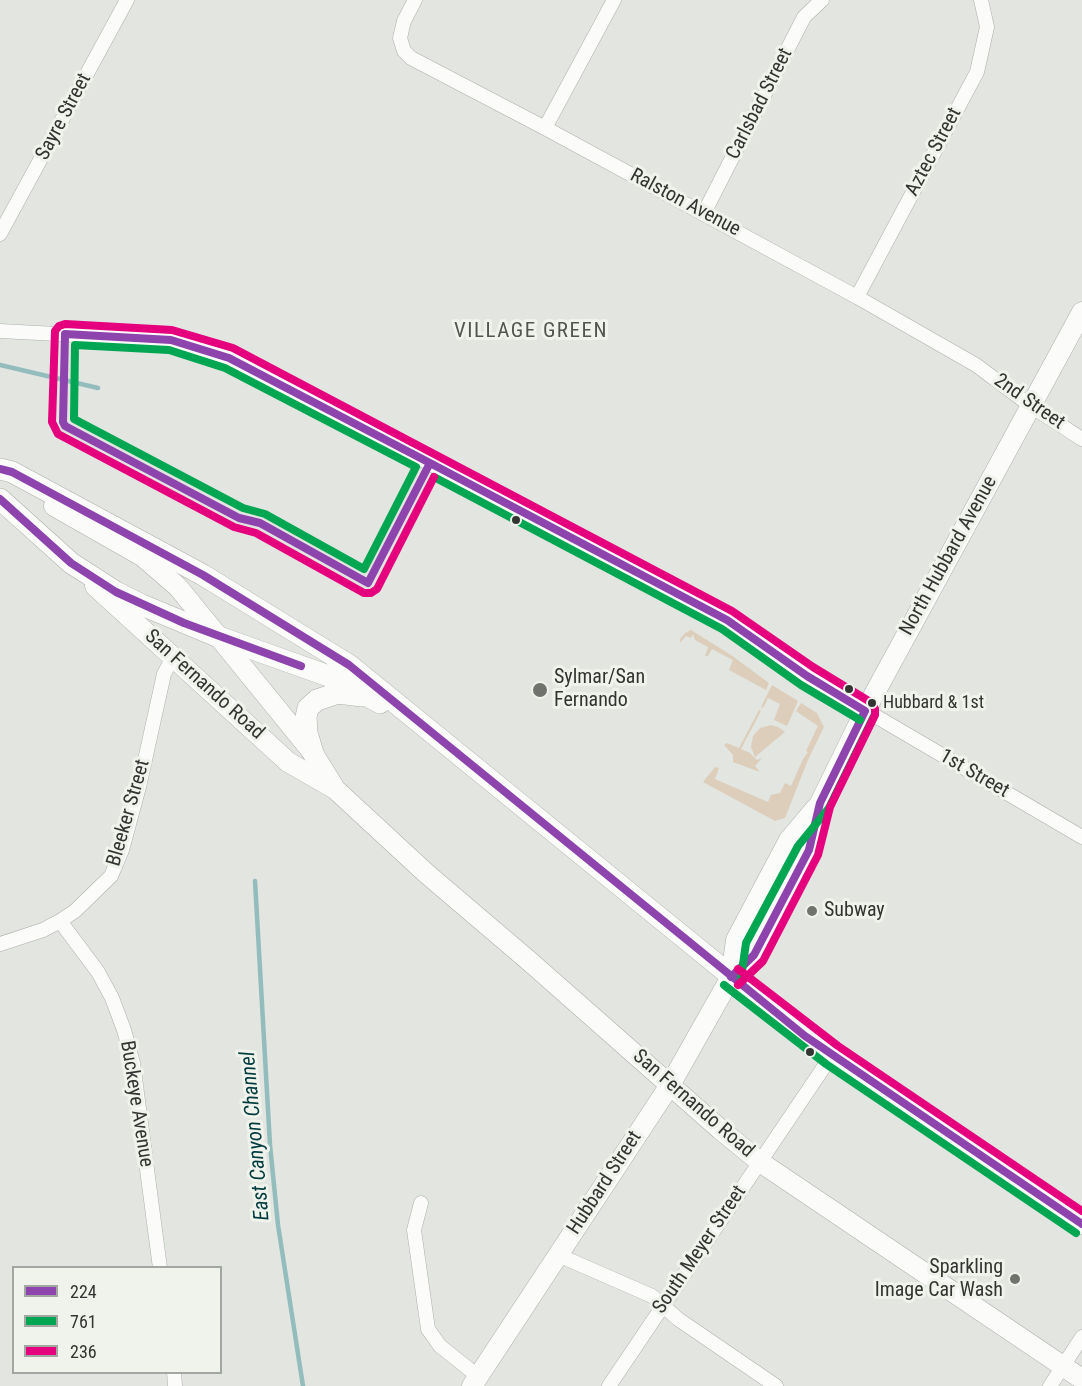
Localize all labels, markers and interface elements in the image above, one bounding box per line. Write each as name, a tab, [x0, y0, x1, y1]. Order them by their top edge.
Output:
street label: Carlsbad Street	[722, 44, 798, 164]
street label: Sayre Street	[31, 69, 97, 165]
street label: Aztec Street	[901, 104, 967, 200]
street label: Ralston Avenue	[626, 164, 744, 242]
district label: VILLAGE GREEN	[454, 319, 608, 345]
street label: 2nd Street	[989, 369, 1069, 435]
street label: North Hubbard Avenue	[895, 472, 1003, 640]
unlabelled marker	[510, 514, 522, 526]
street label: San Fernando Road	[139, 625, 269, 745]
place label: Sylmar/San Fernando	[554, 666, 645, 713]
marker: Sylmar/San Fernando	[531, 681, 549, 699]
unlabelled marker	[843, 683, 855, 695]
place label: Hubbard & 1st	[883, 692, 984, 714]
marker: Hubbard & 1st	[866, 697, 878, 709]
street label: 1st Street	[935, 745, 1013, 803]
street label: Bleeker Street	[102, 757, 156, 869]
place label: Subway	[824, 899, 885, 923]
marker: Subway	[805, 904, 819, 918]
street label: Buckeye Avenue	[114, 1039, 158, 1169]
street label: San Fernando Road	[627, 1045, 759, 1163]
unlabelled marker	[804, 1046, 816, 1058]
water label: East Canyon Channel	[236, 1051, 276, 1221]
street label: Hubbard Street	[563, 1127, 647, 1239]
street label: South Meyer Street	[648, 1181, 752, 1319]
place label: Sparkling Image Car Wash	[875, 1256, 1003, 1303]
legend	[12, 1266, 222, 1374]
marker: Sparkling Image Car Wash	[1008, 1272, 1022, 1286]
text: 224	[70, 1281, 97, 1302]
text: 761	[70, 1311, 97, 1332]
text: 236	[70, 1341, 97, 1362]

